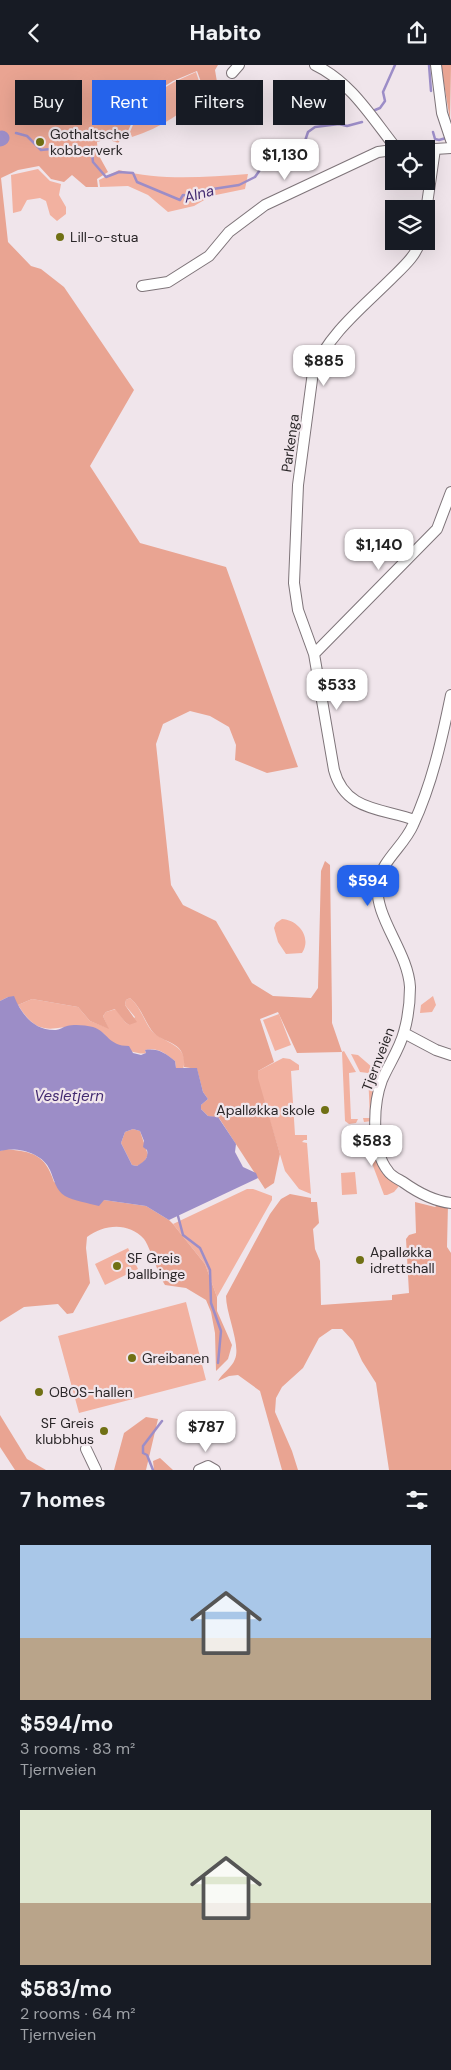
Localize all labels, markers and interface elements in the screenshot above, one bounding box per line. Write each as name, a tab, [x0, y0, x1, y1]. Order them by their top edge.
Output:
text: Habito	[189, 18, 262, 47]
icon: back	[20, 19, 48, 47]
icon: share	[403, 19, 431, 47]
chip: Buy	[15, 80, 82, 125]
chip: Rent	[92, 80, 166, 125]
chip: Filters	[176, 80, 263, 125]
chip: New	[273, 80, 345, 125]
place label: Gothaltsche kobberverk	[50, 125, 129, 159]
marker: Gothaltsche kobberverk	[34, 136, 46, 148]
pin: $1,130	[244, 139, 326, 181]
map controls	[385, 140, 435, 250]
button: locate	[385, 140, 435, 190]
text: $1,130	[262, 144, 308, 165]
water label: Alna	[181, 180, 216, 208]
button: layers	[385, 200, 435, 250]
place label: Lill-o-stua	[70, 228, 138, 246]
marker: Lill-o-stua	[54, 231, 66, 243]
pin: $885	[294, 345, 354, 387]
text: $885	[304, 350, 344, 371]
street label: Parkenga	[277, 413, 303, 473]
pin: $1,140	[338, 529, 420, 571]
text: $1,140	[356, 534, 402, 555]
pin: $533	[307, 669, 367, 711]
text: $533	[318, 674, 356, 695]
pin: $594	[338, 865, 398, 907]
text: $594	[348, 870, 388, 891]
street label: Tjernveien	[358, 1025, 398, 1093]
water label: Vesletjern	[34, 1086, 104, 1106]
place label: Apalløkka skole	[216, 1101, 315, 1119]
marker: Apalløkka skole	[319, 1104, 331, 1116]
pin: $583	[342, 1125, 402, 1167]
text: $583	[352, 1130, 392, 1151]
place label: Apalløkka idrettshall	[370, 1243, 435, 1277]
place label: SF Greis ballbinge	[127, 1249, 185, 1283]
marker: Apalløkka idrettshall	[354, 1254, 366, 1266]
marker: SF Greis ballbinge	[111, 1260, 123, 1272]
place label: Greibanen	[142, 1349, 209, 1367]
marker: Greibanen	[126, 1352, 138, 1364]
place label: OBOS-hallen	[49, 1383, 133, 1401]
marker: OBOS-hallen	[33, 1386, 45, 1398]
pin: $787	[176, 1411, 236, 1453]
place label: SF Greis klubbhus	[35, 1414, 94, 1448]
text: $787	[188, 1416, 224, 1437]
marker: SF Greis klubbhus	[98, 1425, 110, 1437]
text: 7 homes	[20, 1486, 106, 1514]
icon: filters	[403, 1486, 431, 1514]
icon: home	[181, 1578, 271, 1668]
text: $594/mo	[20, 1710, 113, 1738]
text: 3 rooms · 83 m²	[20, 1738, 135, 1759]
text: Tjernveien	[20, 1759, 96, 1780]
icon: home	[181, 1843, 271, 1933]
text: $583/mo	[20, 1975, 112, 2003]
text: 2 rooms · 64 m²	[20, 2003, 136, 2024]
text: Tjernveien	[20, 2024, 96, 2045]

